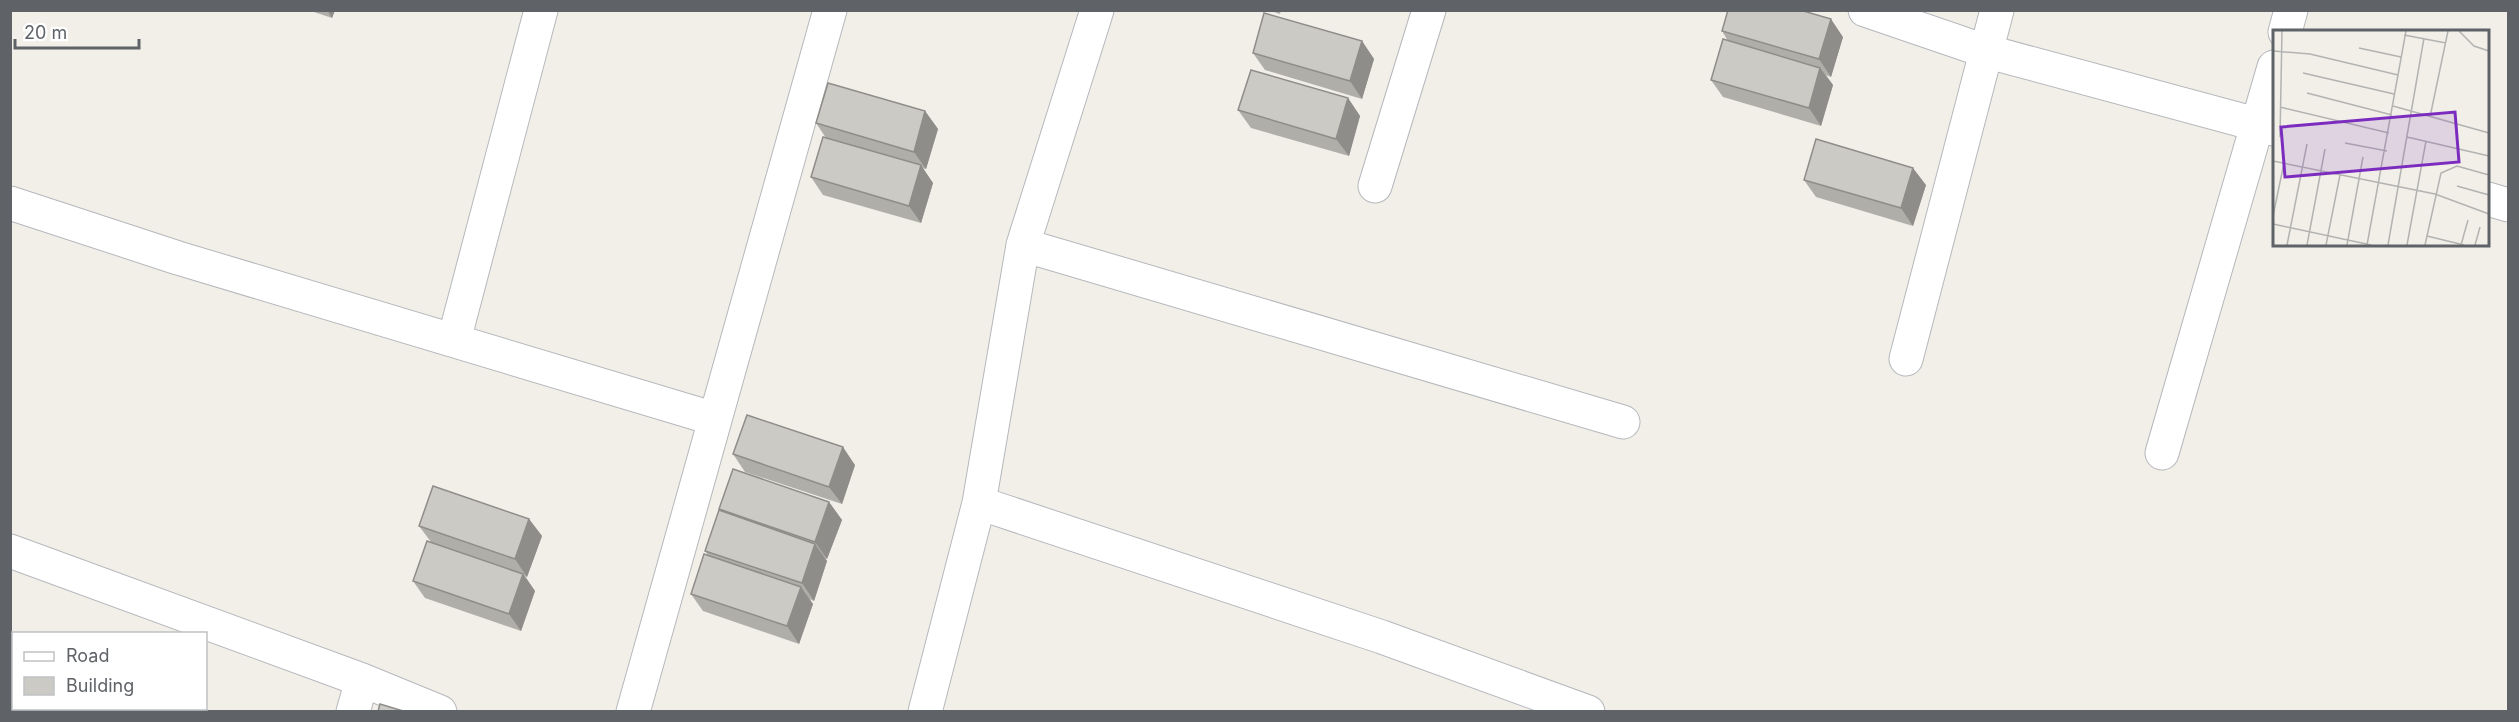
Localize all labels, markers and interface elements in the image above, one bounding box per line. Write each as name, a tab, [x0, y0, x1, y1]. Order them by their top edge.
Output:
scale bar	[15, 12, 140, 50]
text: 20 m	[24, 22, 67, 43]
inset map	[2273, 30, 2489, 246]
legend	[12, 632, 207, 710]
text: Road	[66, 645, 109, 666]
text: Building	[66, 675, 134, 696]

